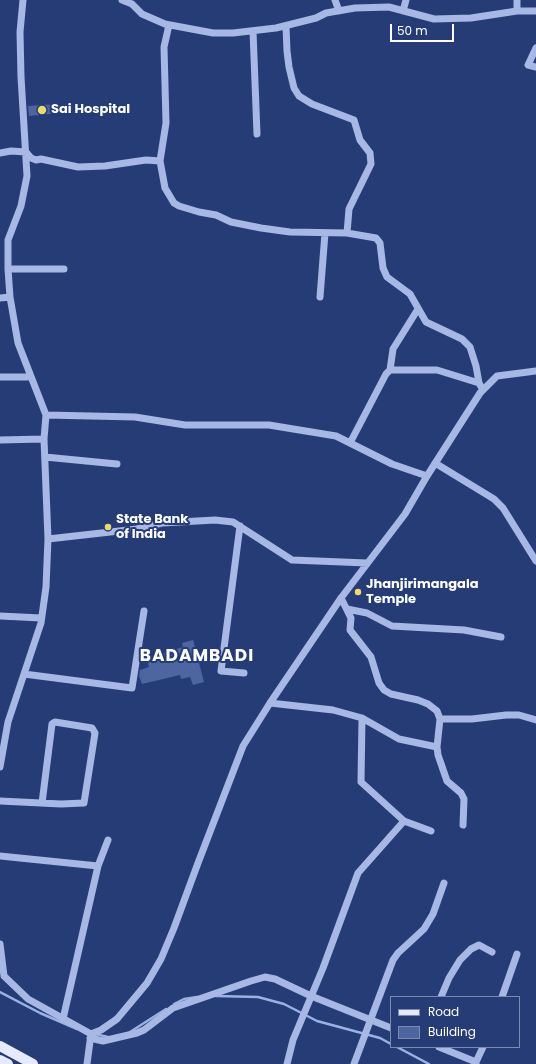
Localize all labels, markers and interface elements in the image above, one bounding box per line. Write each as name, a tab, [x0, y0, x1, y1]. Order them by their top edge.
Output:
scale bar	[392, 16, 456, 42]
text: 50 m	[397, 22, 428, 39]
place label: Sai Hospital	[51, 102, 130, 118]
marker: Sai Hospital	[36, 104, 48, 116]
place label: State Bank of India	[116, 512, 188, 543]
marker: State Bank of India	[103, 522, 113, 532]
place label: Jhanjirimangala Temple	[366, 577, 479, 608]
marker: Jhanjirimangala Temple	[353, 587, 363, 597]
district label: BADAMBADI	[140, 647, 254, 667]
legend	[390, 996, 520, 1048]
text: Road	[428, 1003, 459, 1020]
text: Building	[428, 1023, 476, 1040]

